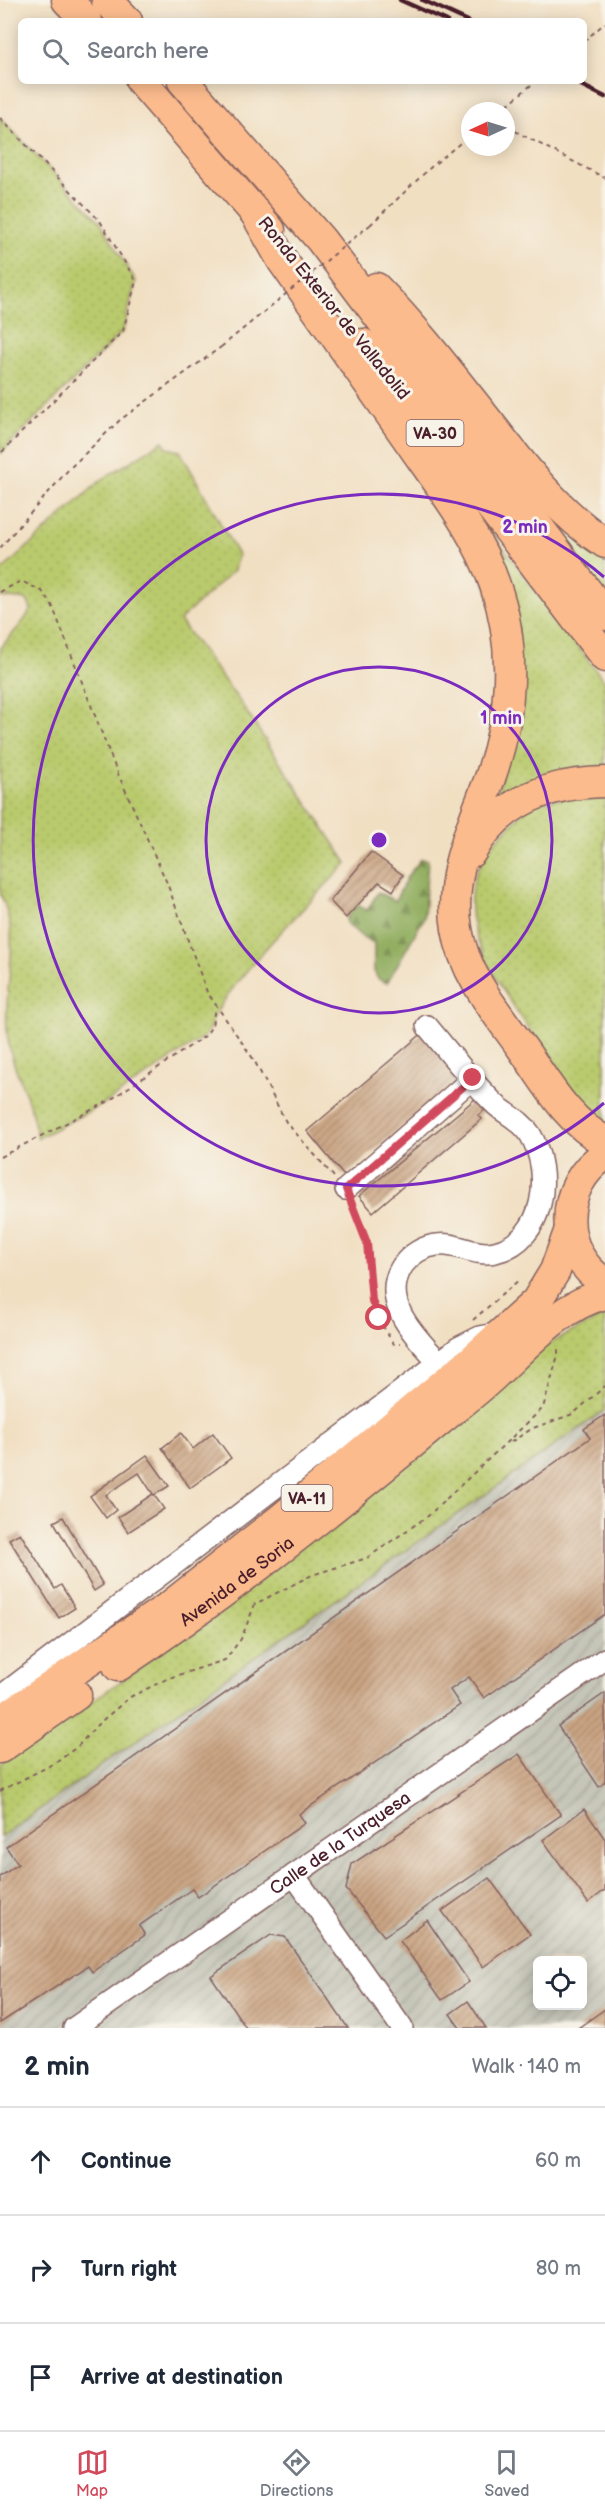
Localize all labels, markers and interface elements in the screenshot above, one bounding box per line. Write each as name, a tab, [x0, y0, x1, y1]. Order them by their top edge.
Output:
search box	[18, 18, 587, 84]
icon: search	[39, 35, 72, 68]
text: Search here	[87, 38, 209, 65]
north arrow	[461, 102, 515, 156]
street label: Ronda Exterior de Valladolid	[253, 213, 414, 404]
road number: VA-30	[406, 420, 464, 446]
text: 2 min	[502, 517, 548, 538]
text: 1 min	[480, 708, 522, 729]
centre of rings	[369, 830, 389, 850]
route end	[459, 1064, 485, 1090]
route start	[365, 1304, 391, 1330]
road number: VA-11	[282, 1485, 332, 1511]
street label: Avenida de Soria	[176, 1532, 298, 1631]
street label: Calle de la Turquesa	[266, 1787, 415, 1900]
map controls	[533, 1956, 587, 2010]
button: locate	[533, 1956, 587, 2010]
text: 2 min	[24, 2052, 90, 2083]
text: Walk · 140 m	[472, 2055, 581, 2079]
icon: ahead	[24, 2145, 57, 2178]
text: Continue	[81, 2148, 171, 2175]
text: 60 m	[535, 2149, 581, 2173]
icon: right	[24, 2253, 57, 2286]
text: Turn right	[81, 2256, 177, 2283]
text: 80 m	[536, 2257, 581, 2281]
icon: arrive	[24, 2361, 57, 2394]
text: Arrive at destination	[81, 2364, 283, 2391]
tab: Map	[76, 2446, 109, 2501]
tab: Directions	[260, 2446, 333, 2501]
tab: Saved	[484, 2446, 529, 2501]

